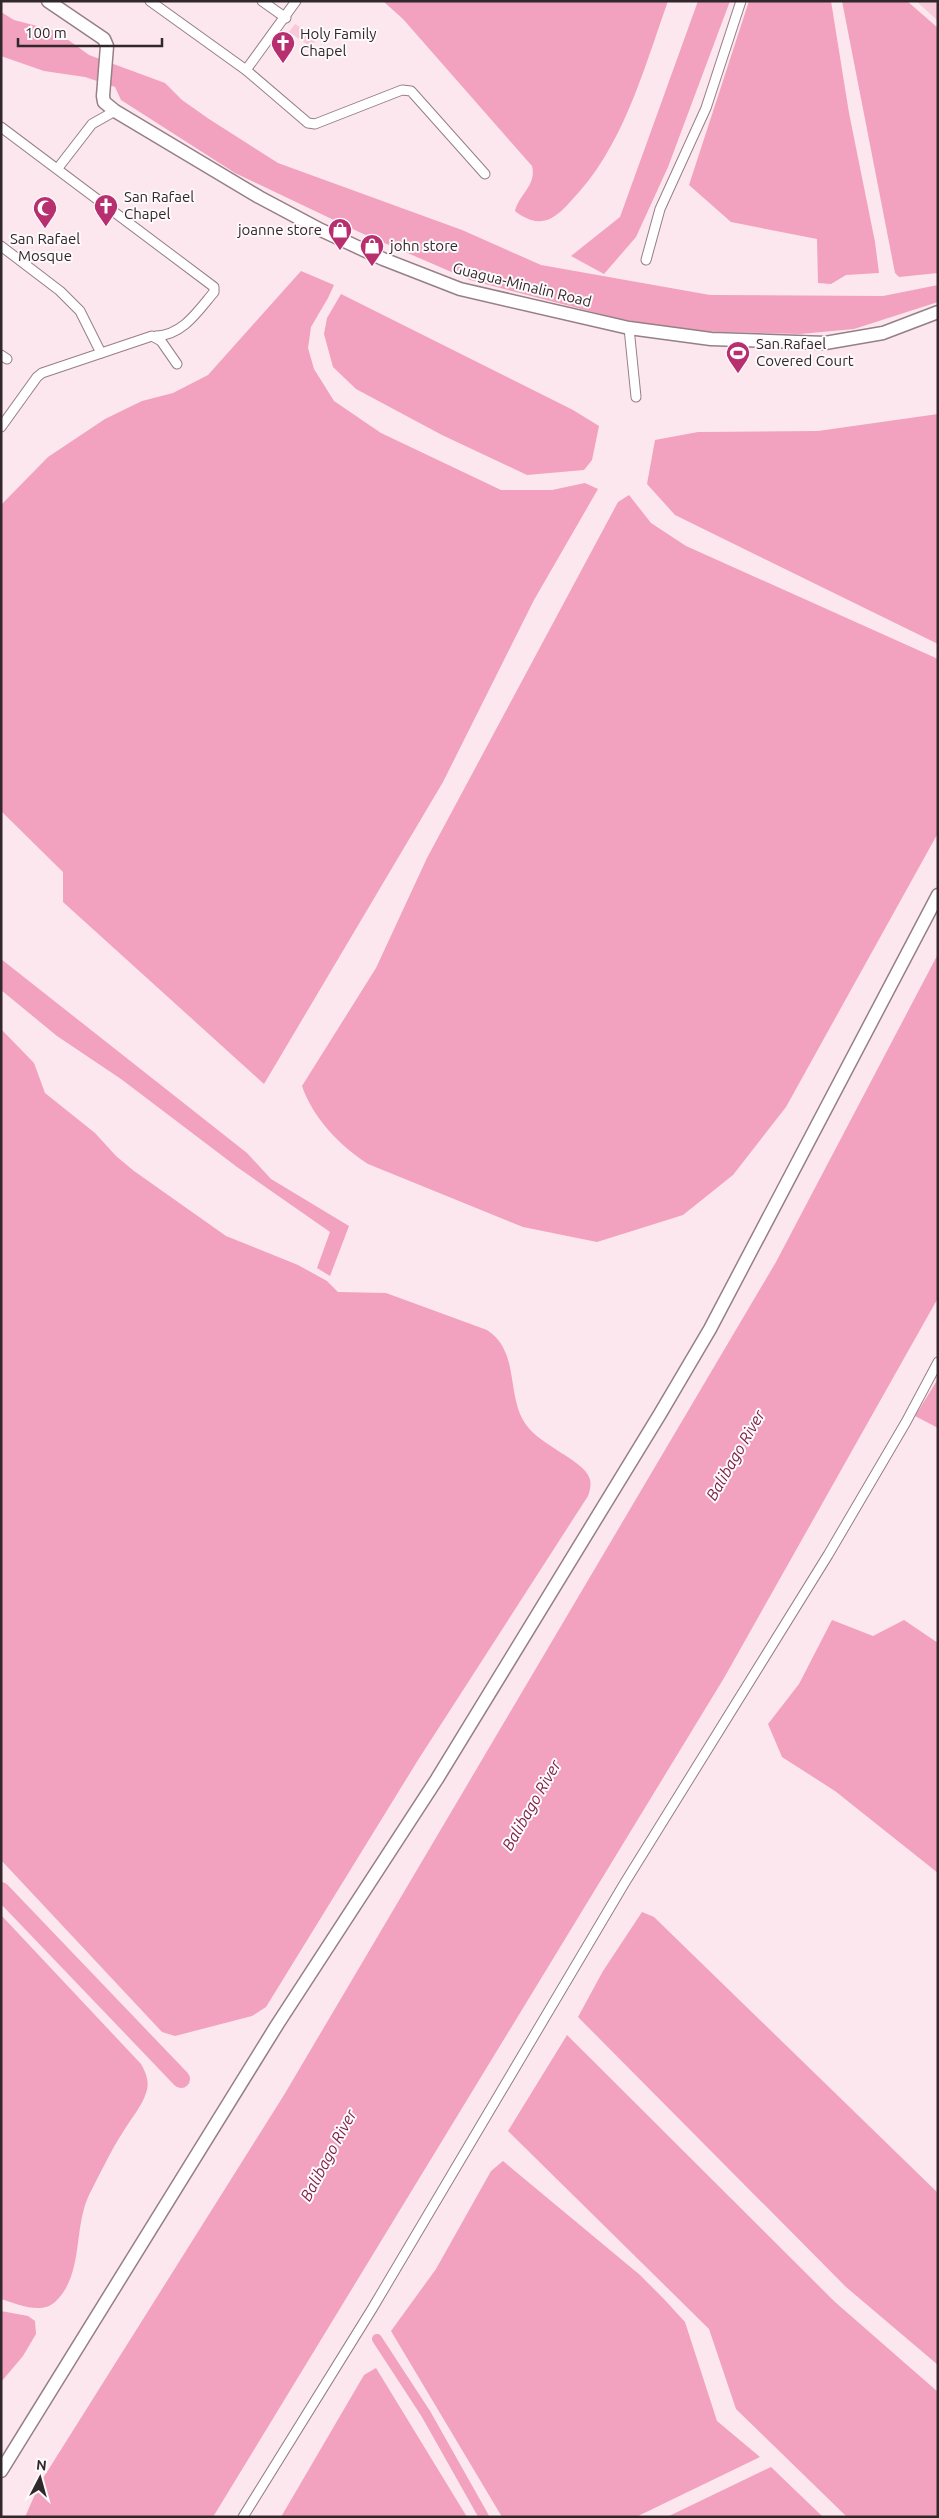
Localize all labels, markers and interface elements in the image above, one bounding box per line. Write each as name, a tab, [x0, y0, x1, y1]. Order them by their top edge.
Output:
scale bar	[18, 15, 161, 47]
text: 100 m	[25, 24, 67, 41]
place label: Holy Family Chapel	[300, 25, 377, 59]
church icon: Holy Family Chapel	[270, 30, 296, 64]
place label: San Rafael Chapel	[124, 188, 194, 222]
church icon: San Rafael Chapel	[93, 193, 119, 227]
mosque icon: San Rafael Mosque	[32, 195, 58, 229]
shop icon: joanne store	[327, 217, 353, 251]
place label: joanne store	[237, 221, 322, 238]
place label: San Rafael Mosque	[10, 230, 80, 264]
shop icon: john store	[359, 233, 385, 267]
place label: john store	[389, 237, 458, 254]
street label: Guagua-Minalin Road	[451, 259, 593, 310]
place label: San Rafael Covered Court	[756, 335, 854, 369]
sports icon: San Rafael Covered Court	[725, 340, 751, 374]
water label: Balibago River	[702, 1406, 768, 1503]
water label: Balibago River	[498, 1756, 564, 1853]
water label: Balibago River	[296, 2105, 360, 2204]
north arrow	[15, 2453, 65, 2503]
text: N	[35, 2457, 47, 2474]

